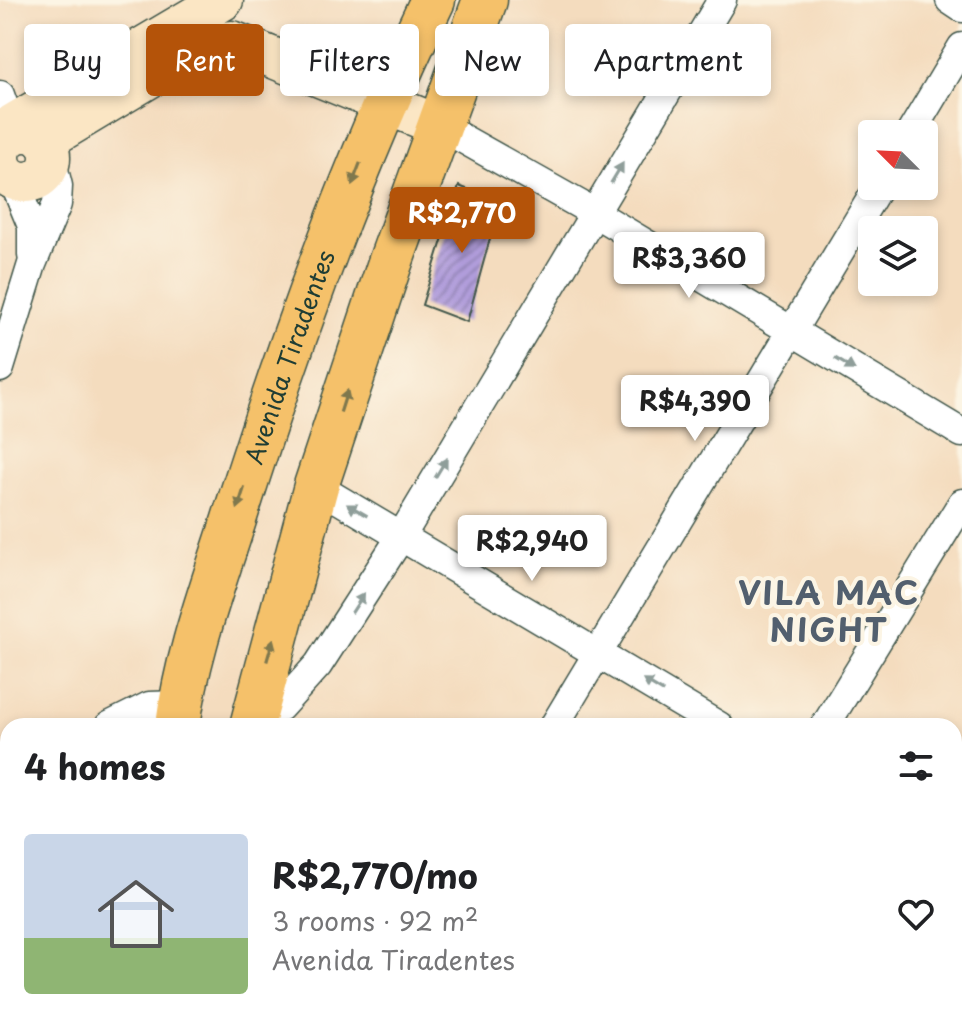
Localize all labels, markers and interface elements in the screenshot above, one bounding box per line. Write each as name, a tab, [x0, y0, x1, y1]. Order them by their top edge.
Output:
chip: Buy	[24, 24, 130, 96]
chip: Rent	[146, 24, 264, 96]
chip: Filters	[280, 24, 419, 96]
chip: New	[435, 24, 549, 96]
chip: Apartment	[565, 24, 771, 96]
north arrow	[858, 120, 938, 200]
map controls	[858, 120, 938, 296]
one-way arrow	[609, 161, 624, 184]
one-way arrow	[349, 162, 362, 186]
pin: R$2,770	[388, 187, 536, 255]
text: R$2,770	[408, 193, 516, 232]
button: layers	[858, 216, 938, 296]
pin: R$3,360	[615, 232, 763, 300]
text: R$3,360	[632, 238, 746, 277]
street label: Avenida Tiradentes	[235, 245, 343, 468]
one-way arrow	[834, 357, 856, 371]
pin: R$4,390	[621, 375, 769, 443]
text: R$4,390	[639, 381, 751, 420]
one-way arrow	[338, 389, 351, 413]
one-way arrow	[434, 457, 448, 479]
one-way arrow	[234, 486, 247, 510]
one-way arrow	[346, 503, 368, 517]
pin: R$2,940	[458, 515, 606, 583]
text: R$2,940	[476, 521, 588, 560]
district label: VILA MAC NIGHT	[738, 568, 920, 653]
one-way arrow	[351, 592, 365, 614]
one-way arrow	[264, 638, 276, 663]
one-way arrow	[642, 679, 664, 693]
text: 4 homes	[24, 740, 166, 792]
icon: filters	[894, 744, 938, 788]
text: R$2,770/mo	[272, 849, 478, 901]
icon: home	[88, 866, 184, 962]
icon: heart	[894, 892, 938, 936]
text: 3 rooms · 92 m²	[272, 901, 478, 940]
text: Avenida Tiradentes	[272, 940, 515, 979]

